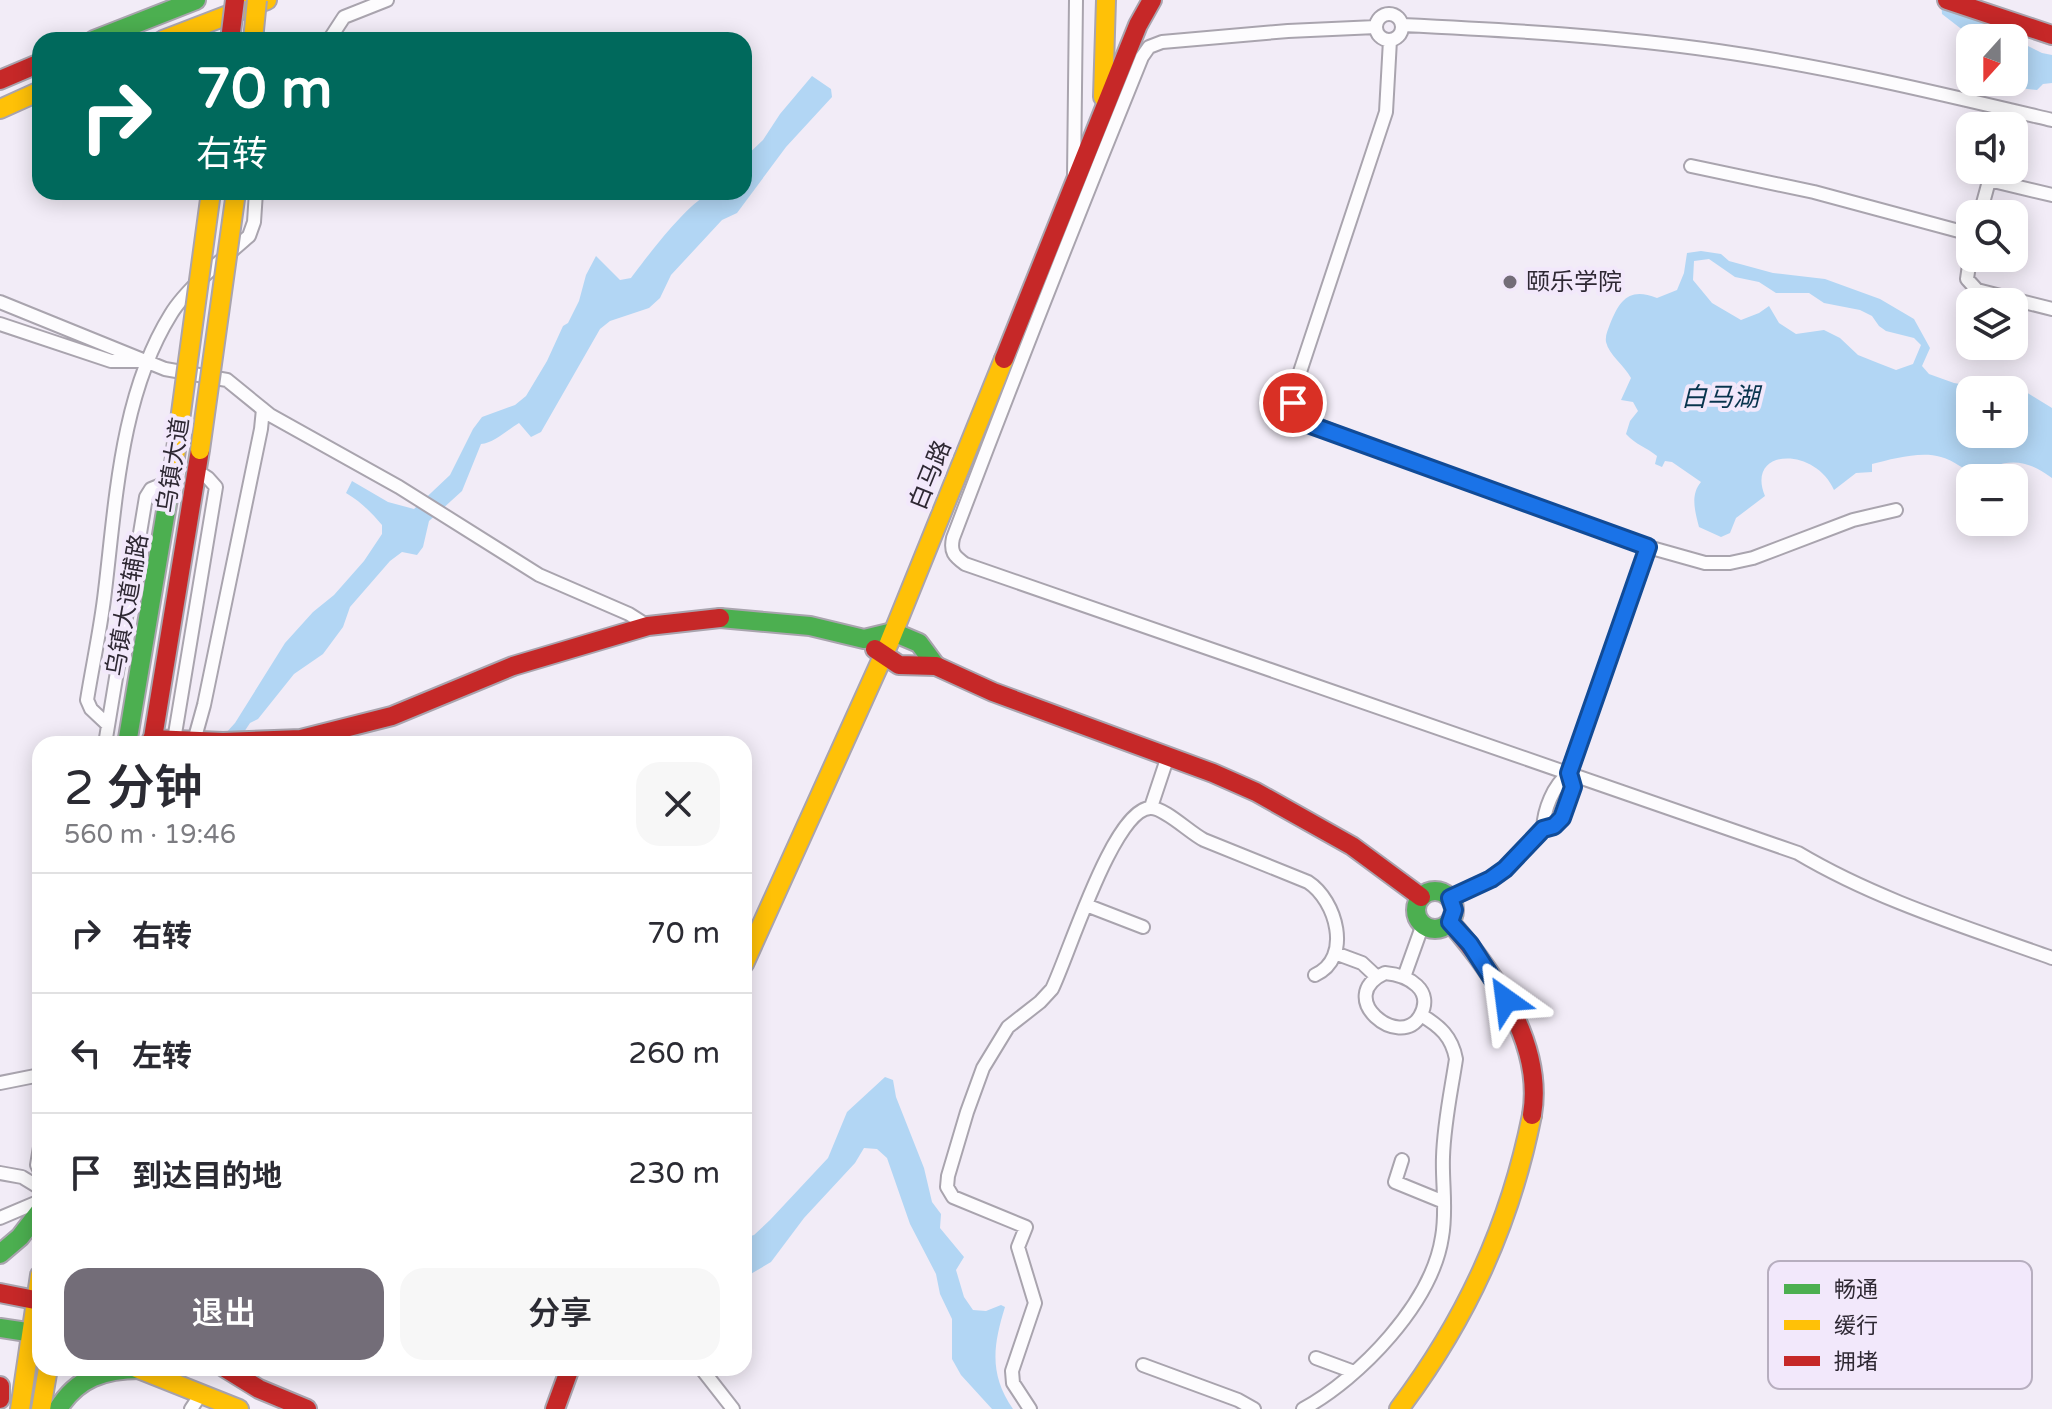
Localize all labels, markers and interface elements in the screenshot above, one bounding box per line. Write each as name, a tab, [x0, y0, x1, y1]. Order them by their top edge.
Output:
north arrow	[1956, 24, 2028, 96]
map controls	[1956, 24, 2028, 536]
text: 70 m	[196, 56, 332, 123]
icon: right	[64, 64, 168, 168]
button: sound	[1956, 112, 2028, 184]
text: 右转	[196, 133, 268, 176]
button: search	[1956, 200, 2028, 272]
place label: 颐乐学院	[1526, 268, 1622, 297]
marker: 颐乐学院	[1501, 273, 1519, 291]
button: layers	[1956, 288, 2028, 360]
pin	[1259, 369, 1327, 437]
button: +	[1956, 376, 2028, 448]
icon: arrive	[1271, 381, 1315, 425]
water label: 白马湖	[1681, 382, 1763, 413]
street label: 乌镇大道	[152, 415, 195, 515]
street label: 白马路	[904, 436, 957, 514]
button: −	[1956, 464, 2028, 536]
street label: 乌镇大道辅路	[101, 532, 154, 679]
text: 2 分钟	[64, 760, 203, 818]
button: close	[636, 762, 720, 846]
text: 560 m · 19:46	[64, 819, 236, 850]
icon: right	[64, 911, 108, 955]
text: 70 m	[647, 915, 720, 952]
text: 右转	[132, 918, 192, 955]
position arrow	[1464, 958, 1548, 1042]
icon: left	[64, 1031, 108, 1075]
text: 260 m	[628, 1035, 720, 1072]
text: 左转	[132, 1038, 192, 1075]
icon: arrive	[64, 1151, 108, 1195]
text: 230 m	[628, 1155, 720, 1192]
text: 到达目的地	[132, 1158, 282, 1195]
legend	[1768, 1261, 2032, 1389]
button: 退出	[64, 1268, 384, 1360]
button: 分享	[400, 1268, 720, 1360]
text: 畅通	[1834, 1277, 1878, 1303]
text: 缓行	[1834, 1313, 1878, 1339]
text: 拥堵	[1834, 1349, 1878, 1375]

